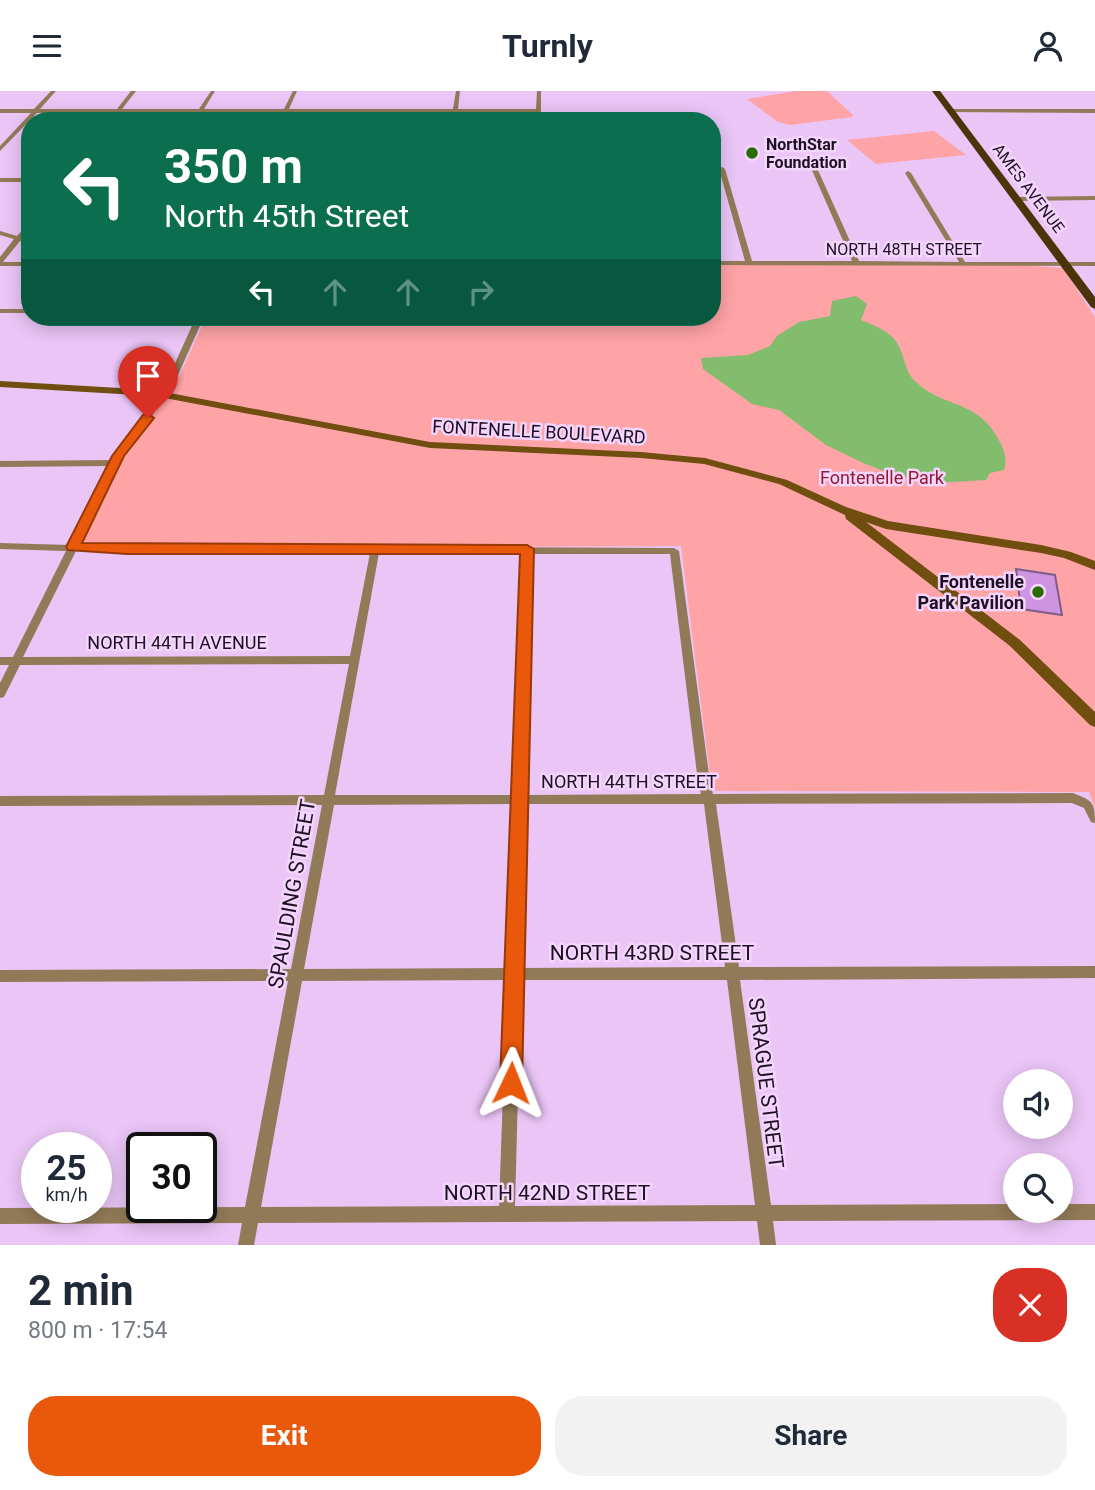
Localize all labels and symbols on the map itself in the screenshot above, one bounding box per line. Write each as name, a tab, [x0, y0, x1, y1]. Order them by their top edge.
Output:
place label: NorthStar Foundation	[766, 135, 847, 172]
street label: AMES AVENUE	[989, 140, 1068, 237]
marker: NorthStar Foundation	[744, 145, 760, 161]
street label: NORTH 48TH STREET	[826, 240, 983, 259]
pin	[118, 346, 178, 418]
street label: FONTENELLE BOULEVARD	[432, 415, 646, 448]
park label: Fontenelle Park	[820, 467, 945, 488]
place label: Fontenelle Park Pavilion	[918, 571, 1024, 613]
marker: Fontenelle Park Pavilion	[1030, 584, 1046, 600]
street label: NORTH 44TH AVENUE	[87, 632, 267, 653]
street label: NORTH 44TH STREET	[541, 771, 717, 792]
street label: SPAULDING STREET	[264, 797, 321, 990]
street label: NORTH 43RD STREET	[550, 941, 755, 965]
street label: SPRAGUE STREET	[744, 996, 788, 1170]
position arrow	[474, 1046, 548, 1120]
speed limit sign: 30	[126, 1132, 217, 1223]
street label: NORTH 42ND STREET	[444, 1181, 651, 1205]

